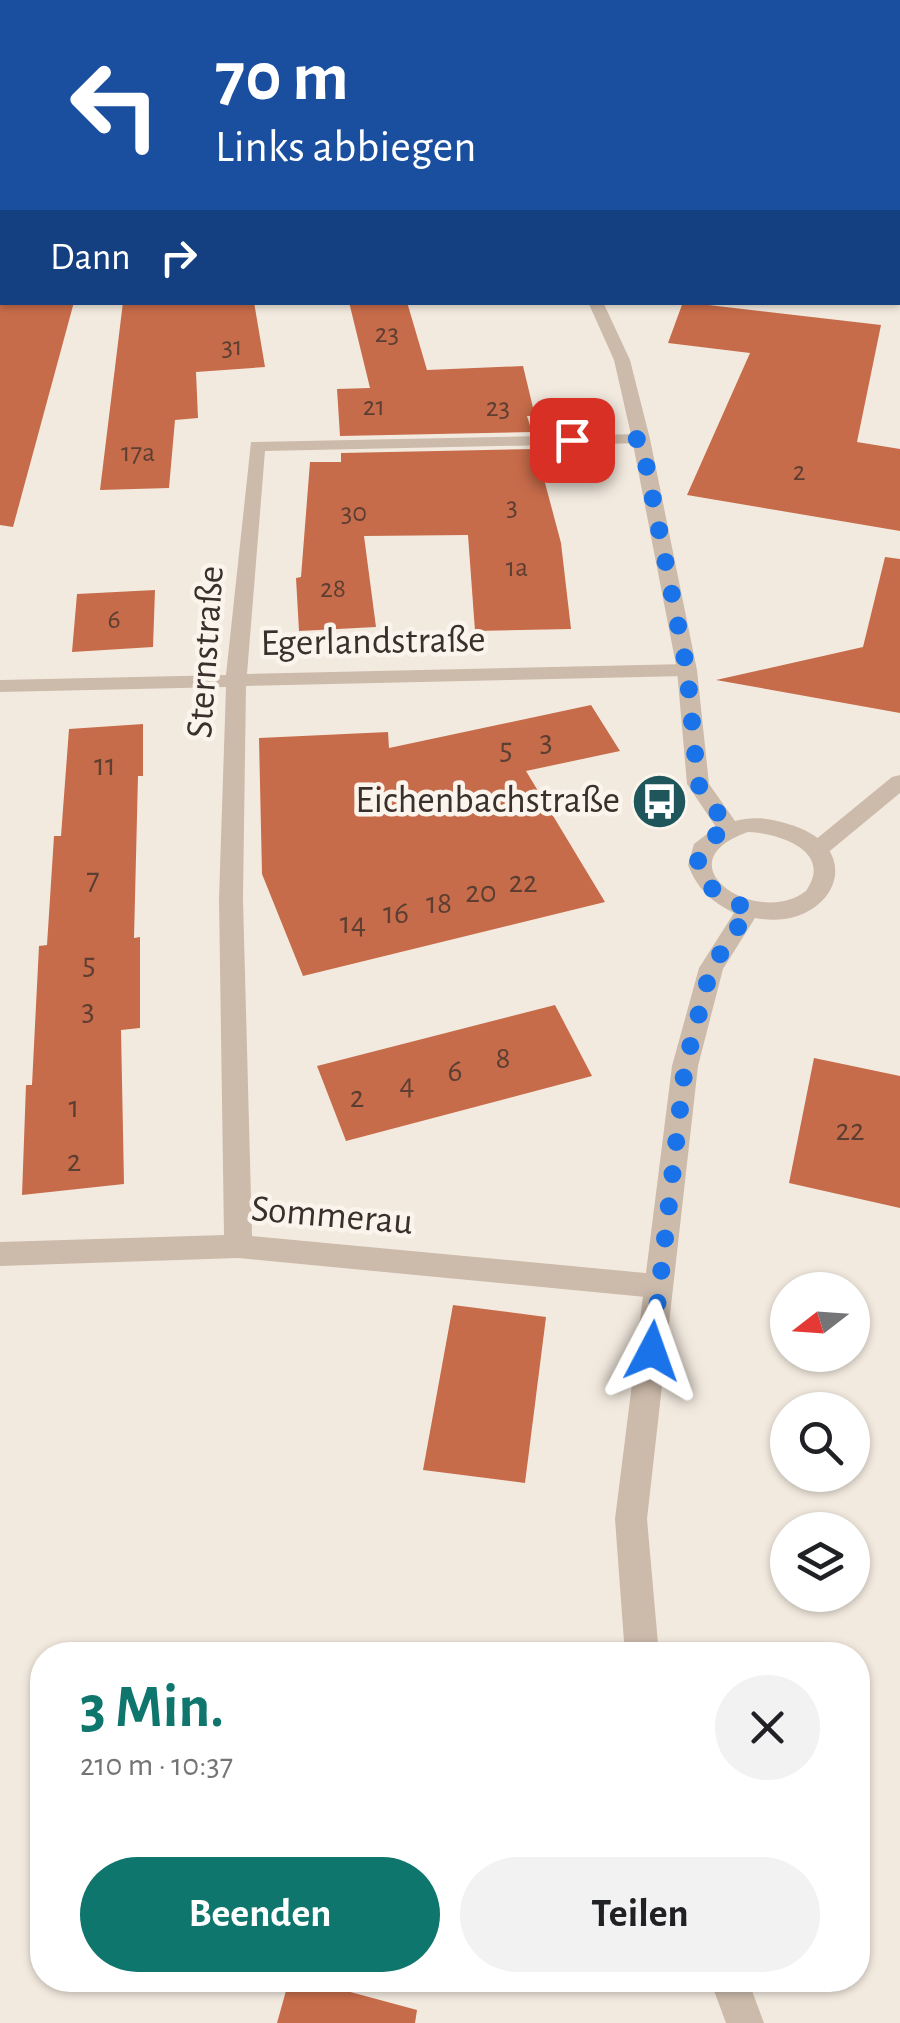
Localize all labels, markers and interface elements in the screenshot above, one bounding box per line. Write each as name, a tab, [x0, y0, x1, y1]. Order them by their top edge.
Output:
icon: left	[50, 40, 180, 170]
text: 70 m	[215, 43, 349, 113]
text: Links abbiegen	[215, 125, 477, 170]
icon: right	[151, 230, 206, 285]
text: Dann	[50, 239, 131, 277]
house number: 23	[375, 320, 399, 348]
house number: 31	[221, 333, 243, 361]
house number: 21	[363, 393, 385, 421]
house number: 23	[486, 394, 510, 422]
pin	[530, 398, 615, 483]
icon: arrive	[545, 413, 600, 468]
house number: 17a	[121, 439, 155, 467]
house number: 2	[793, 458, 805, 486]
house number: 3	[506, 493, 518, 521]
house number: 30	[341, 499, 367, 527]
house number: 1a	[506, 554, 528, 582]
street label: Sternstraße	[181, 564, 231, 740]
house number: 28	[320, 575, 346, 603]
house number: 6	[107, 606, 121, 634]
street label: Egerlandstraße	[260, 621, 486, 663]
house number: 3	[539, 725, 553, 757]
house number: 5	[499, 733, 513, 765]
house number: 11	[94, 749, 116, 781]
bus stop icon: Eichenbachstraße	[629, 771, 689, 831]
place label: Eichenbachstraße	[355, 782, 620, 820]
house number: 7	[86, 863, 100, 895]
house number: 22	[508, 866, 538, 898]
house number: 20	[465, 876, 497, 908]
house number: 18	[426, 887, 452, 919]
house number: 16	[383, 897, 409, 929]
house number: 14	[340, 907, 366, 939]
house number: 5	[82, 948, 96, 980]
house number: 3	[81, 994, 95, 1026]
house number: 8	[495, 1042, 511, 1074]
house number: 6	[447, 1055, 463, 1087]
house number: 4	[399, 1068, 415, 1100]
house number: 2	[350, 1081, 364, 1113]
house number: 1	[68, 1091, 80, 1123]
house number: 22	[835, 1114, 865, 1146]
house number: 2	[67, 1145, 81, 1177]
street label: Sommerau	[250, 1190, 414, 1242]
north arrow	[770, 1272, 870, 1372]
map controls	[770, 1272, 870, 1612]
position arrow	[600, 1299, 704, 1403]
button: search	[770, 1392, 870, 1492]
button: layers	[770, 1512, 870, 1612]
button: close	[715, 1675, 820, 1780]
text: 3 Min.	[80, 1678, 224, 1738]
text: 210 m · 10:37	[80, 1749, 233, 1781]
button: Beenden	[80, 1857, 440, 1972]
button: Teilen	[460, 1857, 820, 1972]

